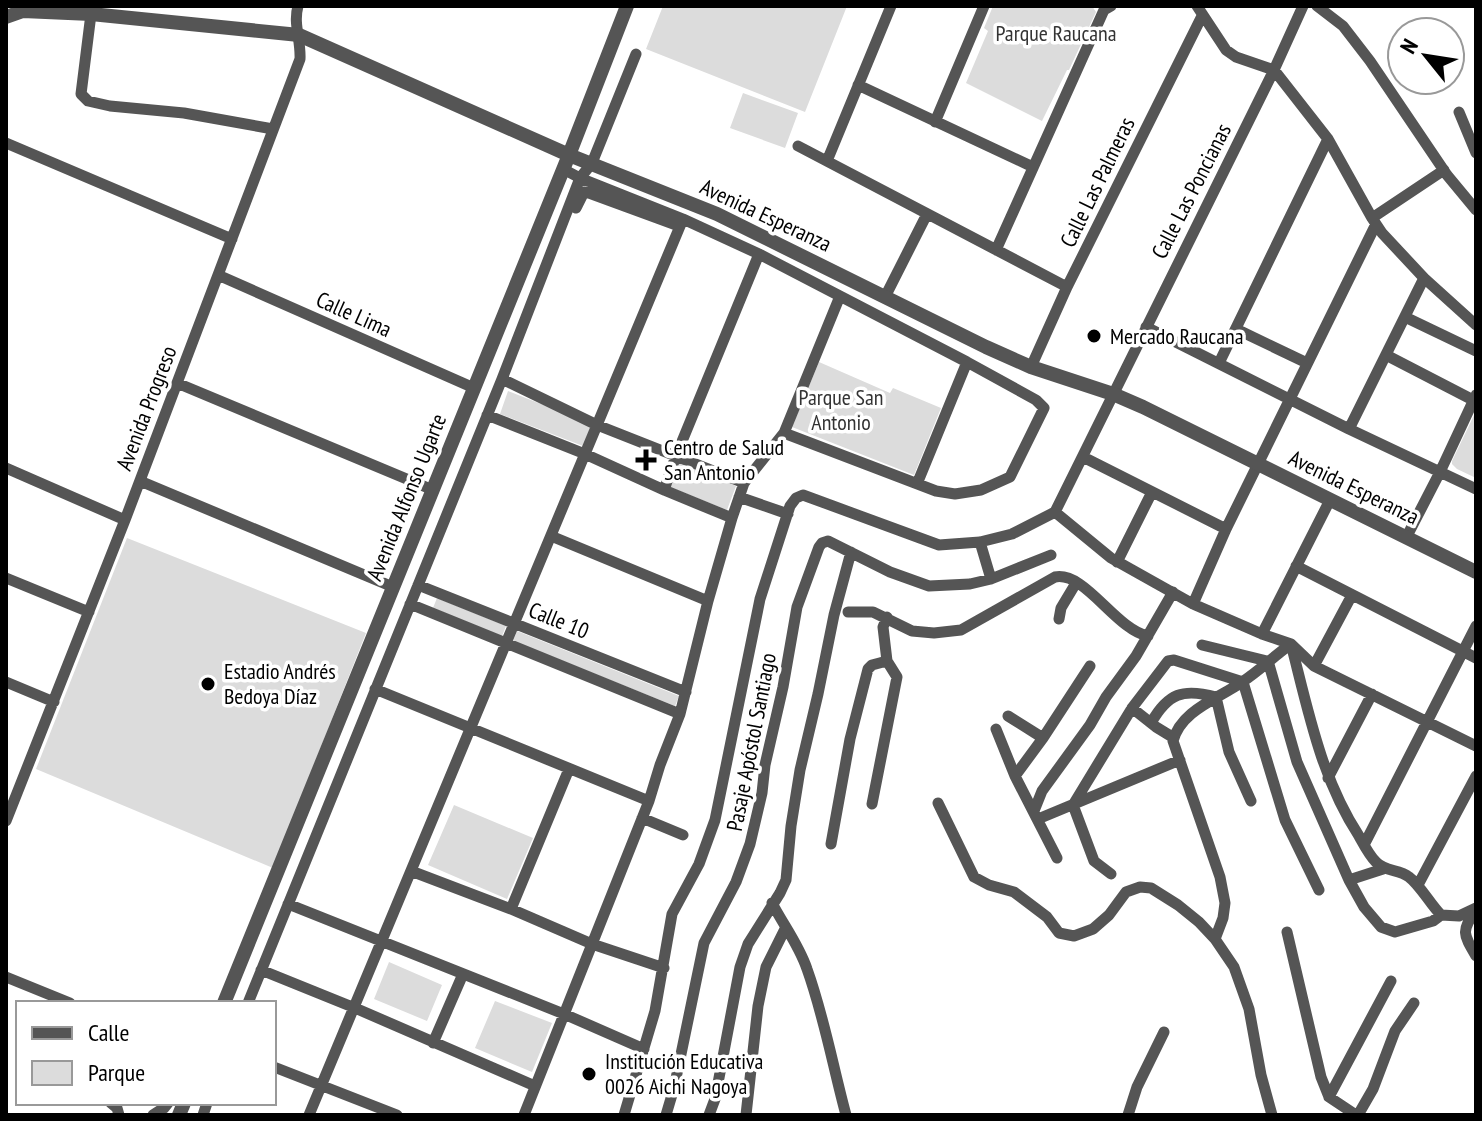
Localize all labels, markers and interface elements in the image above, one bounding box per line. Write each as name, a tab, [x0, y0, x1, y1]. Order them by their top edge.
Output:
north arrow	[1386, 16, 1466, 96]
park label: Parque Raucana	[996, 19, 1116, 47]
text: N	[1394, 34, 1424, 58]
street label: Calle Las Palmeras	[1053, 112, 1141, 252]
street label: Calle Las Poncianas	[1145, 119, 1237, 263]
street label: Avenida Esperanza	[696, 172, 836, 258]
street label: Calle Lima	[312, 285, 396, 343]
place label: Mercado Raucana	[1110, 322, 1243, 350]
marker: Mercado Raucana	[1085, 327, 1103, 345]
street label: Avenida Progreso	[109, 342, 183, 474]
park label: Parque San Antonio	[799, 383, 883, 436]
street label: Avenida Alfonso Ugarte	[360, 410, 452, 584]
place label: Centro de Salud San Antonio	[664, 433, 784, 486]
street label: Avenida Esperanza	[1284, 443, 1424, 531]
marker: Centro de Salud San Antonio	[635, 449, 657, 471]
street label: Calle 10	[525, 595, 593, 645]
street label: Pasaje Apóstol Santiago	[720, 651, 782, 833]
place label: Estadio Andrés Bedoya Díaz	[224, 657, 336, 710]
marker: Estadio Andrés Bedoya Díaz	[199, 675, 217, 693]
legend	[16, 1001, 276, 1105]
text: Calle	[88, 1017, 129, 1048]
place label: Institución Educativa 0026 Aichi Nagoya	[605, 1047, 763, 1100]
text: Parque	[88, 1057, 145, 1088]
marker: Institución Educativa 0026 Aichi Nagoya	[580, 1065, 598, 1083]

